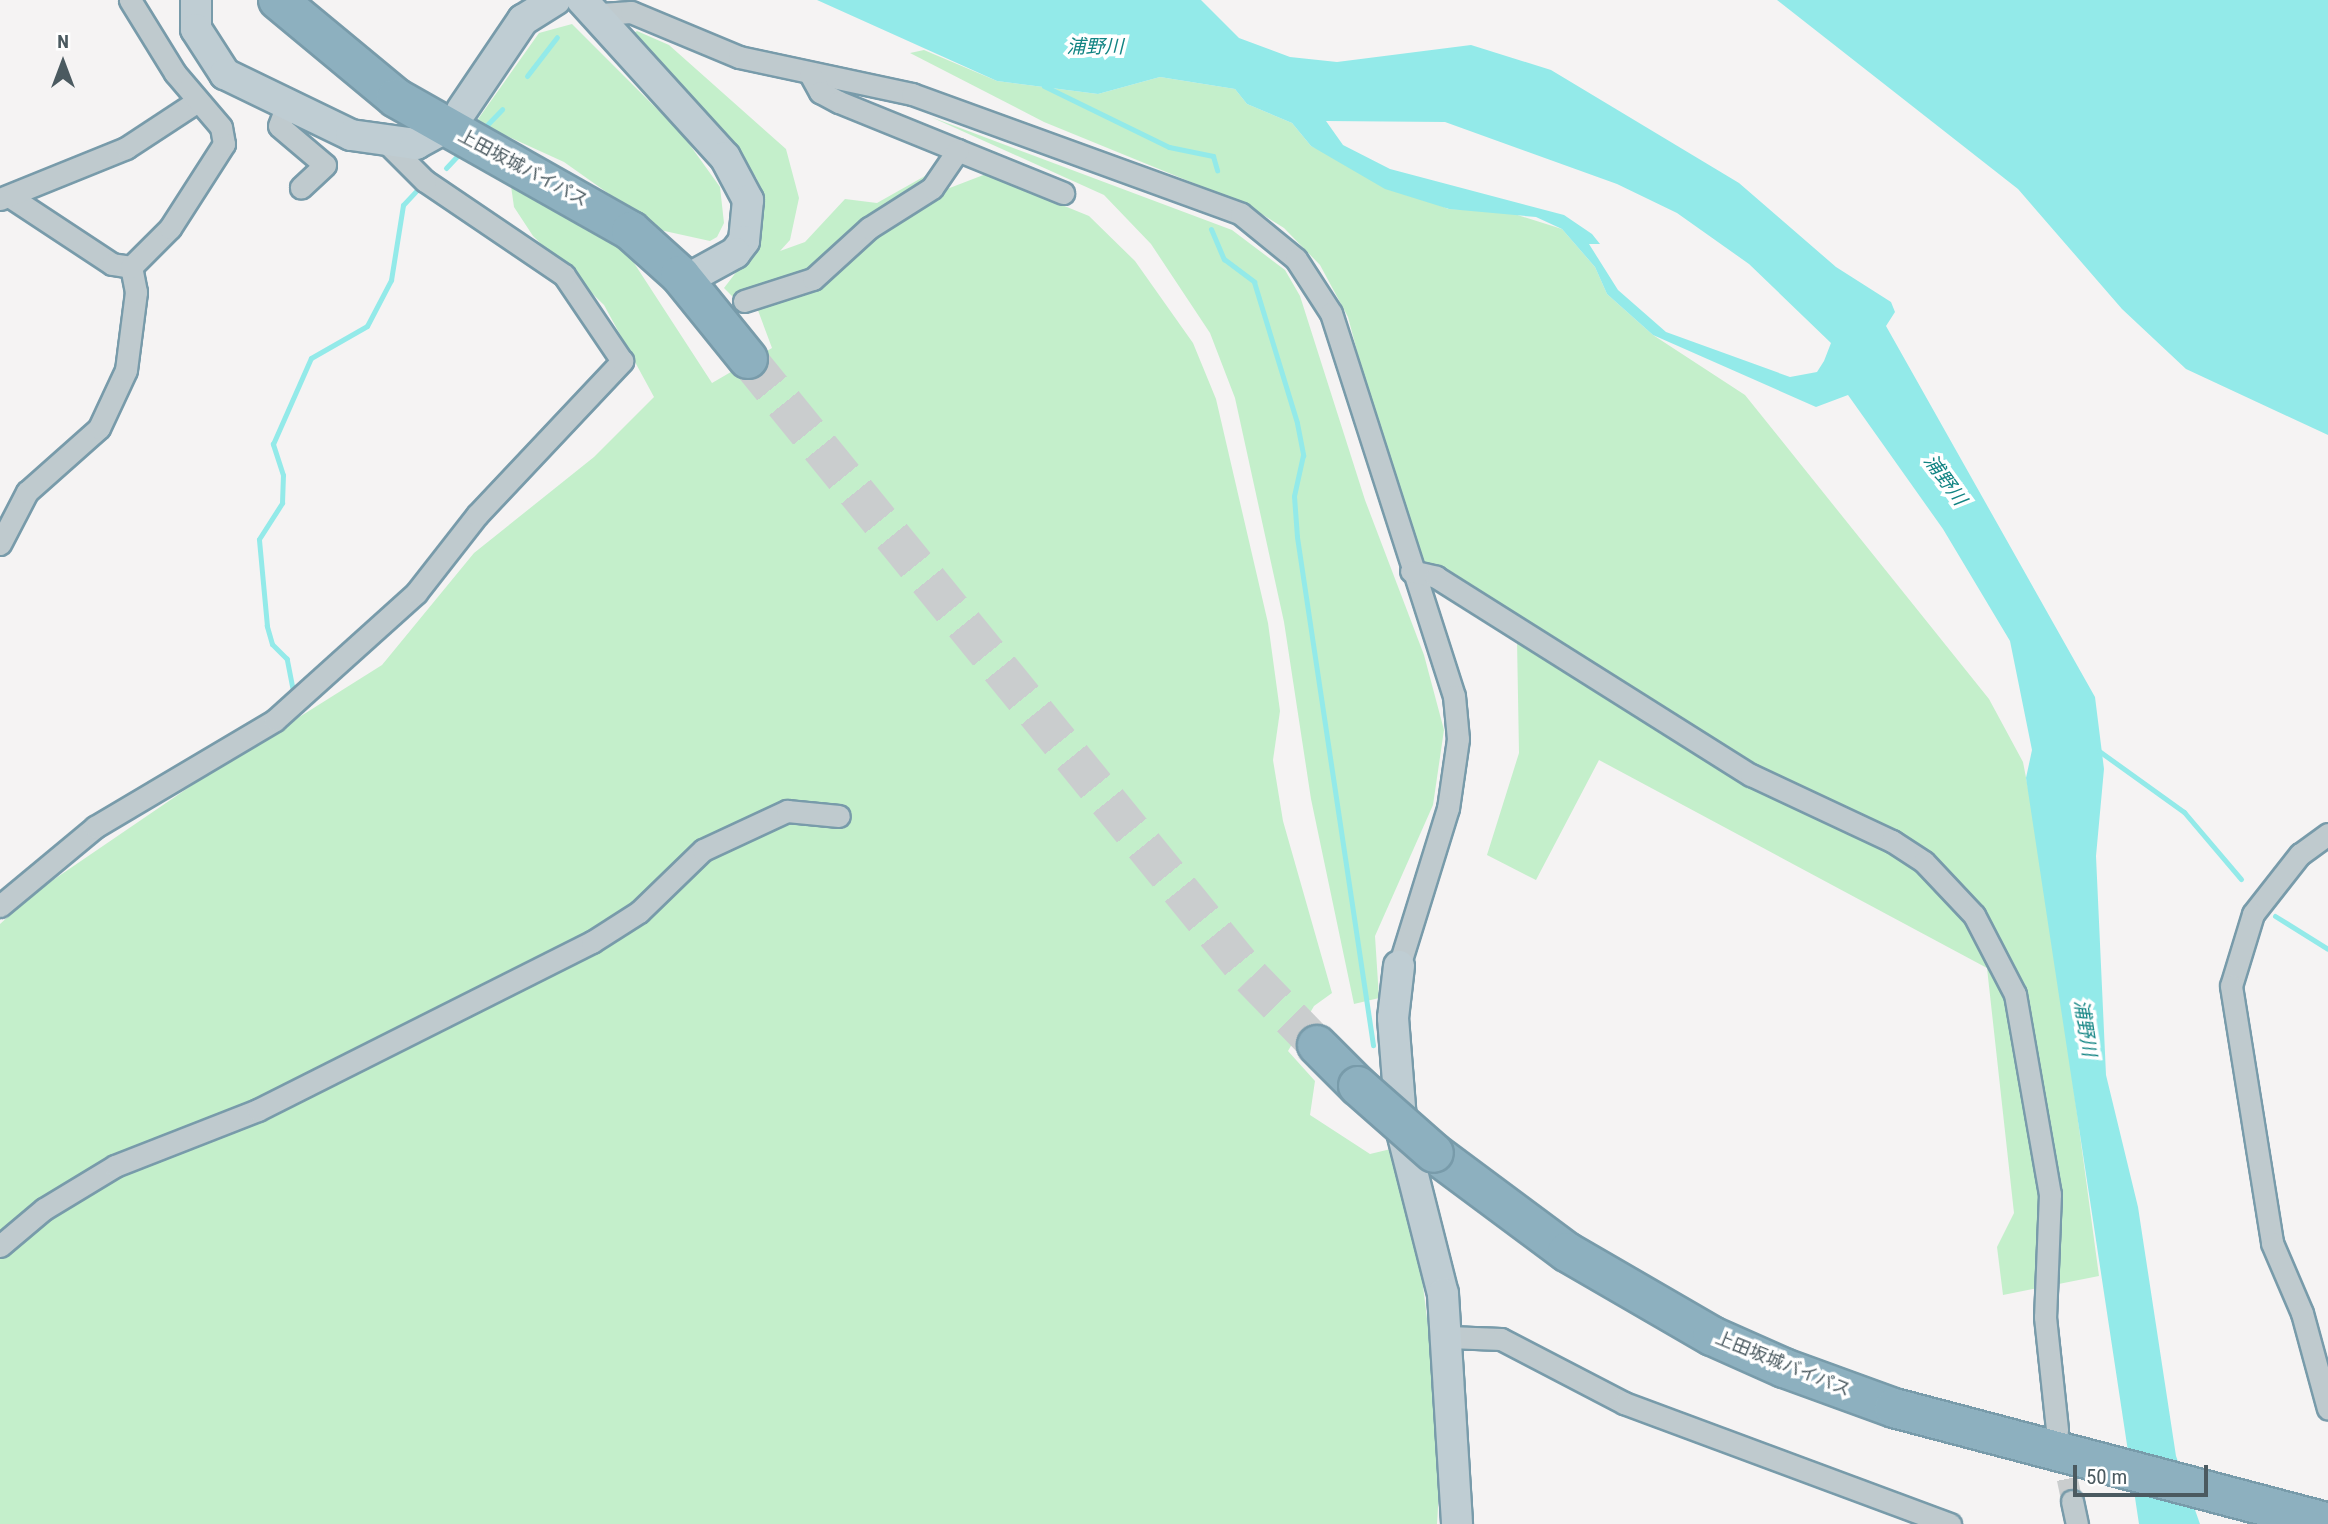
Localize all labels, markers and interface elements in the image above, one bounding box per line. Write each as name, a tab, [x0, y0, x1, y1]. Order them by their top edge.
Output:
north arrow	[28, 28, 98, 98]
text: N	[57, 30, 69, 53]
water label: 浦野川	[1067, 36, 1123, 58]
street label: 上田坂城バイパス	[454, 125, 592, 211]
water label: 浦野川	[1919, 450, 1971, 510]
water label: 浦野川	[2069, 998, 2101, 1058]
street label: 上田坂城バイパス	[1712, 1327, 1854, 1401]
scale bar	[2076, 1450, 2211, 1494]
text: 50 m	[2086, 1465, 2127, 1489]

